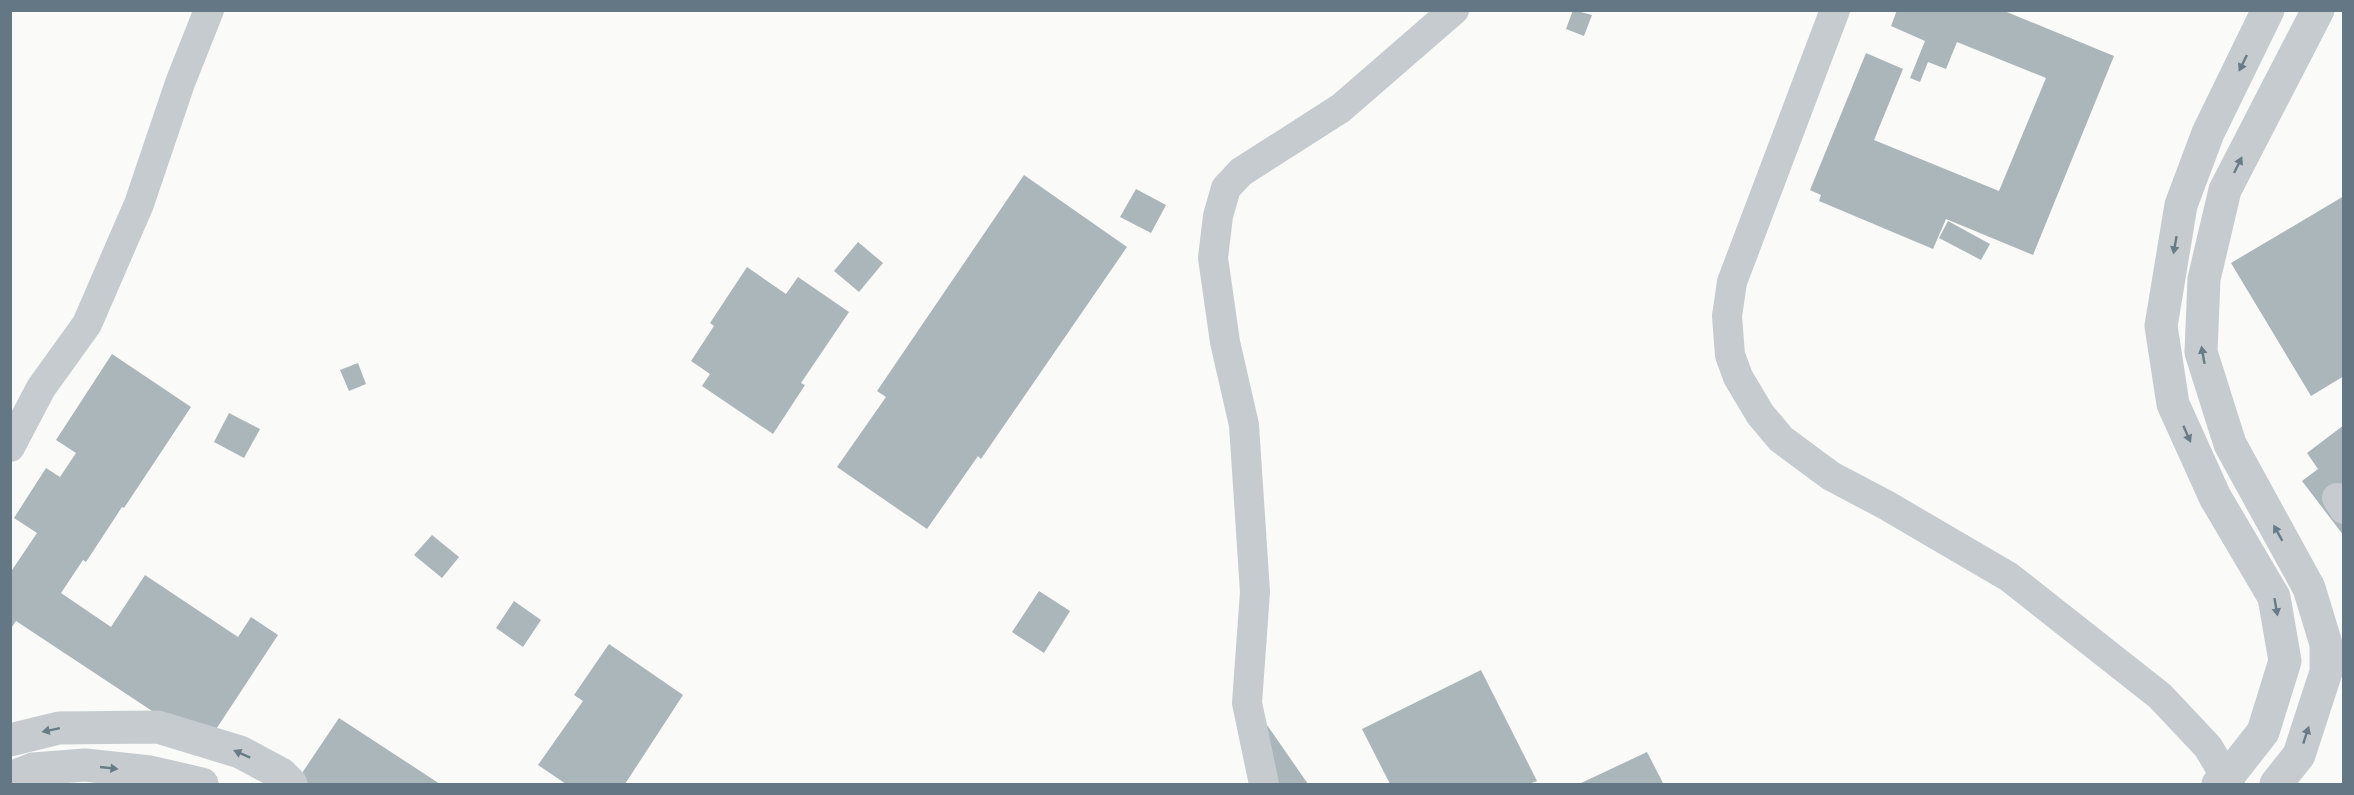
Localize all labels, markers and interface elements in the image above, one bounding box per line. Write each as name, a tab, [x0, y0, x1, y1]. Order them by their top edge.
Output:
one-way arrow	[2238, 54, 2248, 72]
one-way arrow	[2233, 157, 2242, 174]
one-way arrow	[2170, 235, 2179, 254]
one-way arrow	[2198, 345, 2207, 364]
one-way arrow	[2182, 426, 2192, 444]
one-way arrow	[2273, 524, 2283, 541]
one-way arrow	[2272, 598, 2281, 617]
one-way arrow	[42, 726, 61, 736]
one-way arrow	[2301, 726, 2311, 744]
one-way arrow	[232, 749, 250, 759]
one-way arrow	[100, 763, 119, 773]

